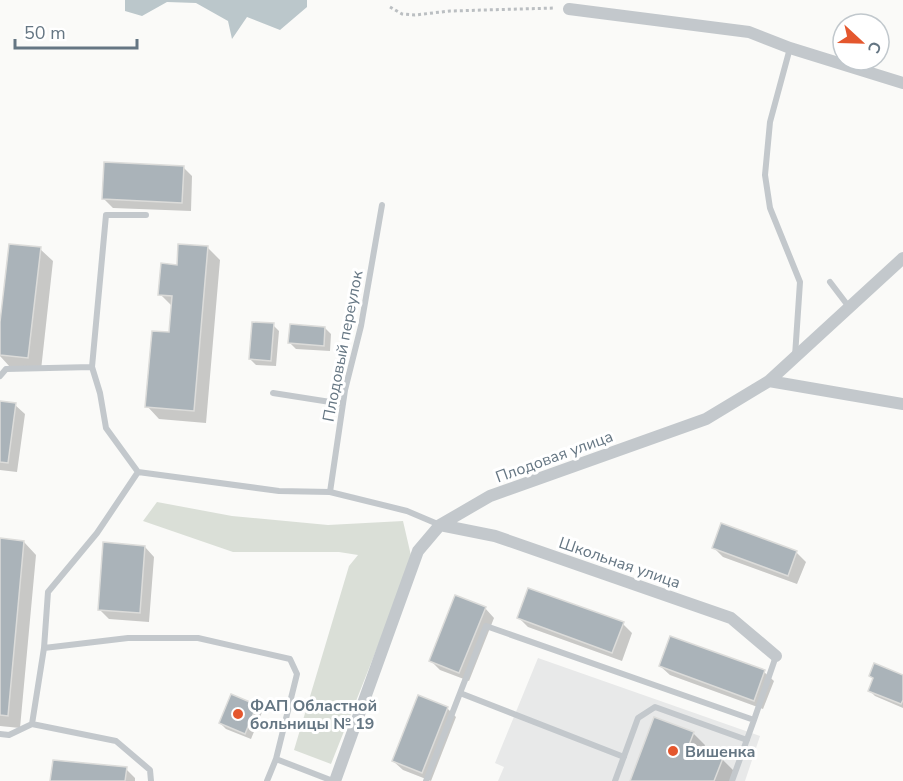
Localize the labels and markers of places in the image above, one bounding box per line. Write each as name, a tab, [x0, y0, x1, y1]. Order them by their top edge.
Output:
place label: ФАП Областной больницы № 19	[250, 695, 377, 735]
marker: ФАП Областной больницы № 19	[231, 707, 245, 721]
place label: Вишенка	[685, 741, 756, 763]
marker: Вишенка	[666, 744, 680, 758]

